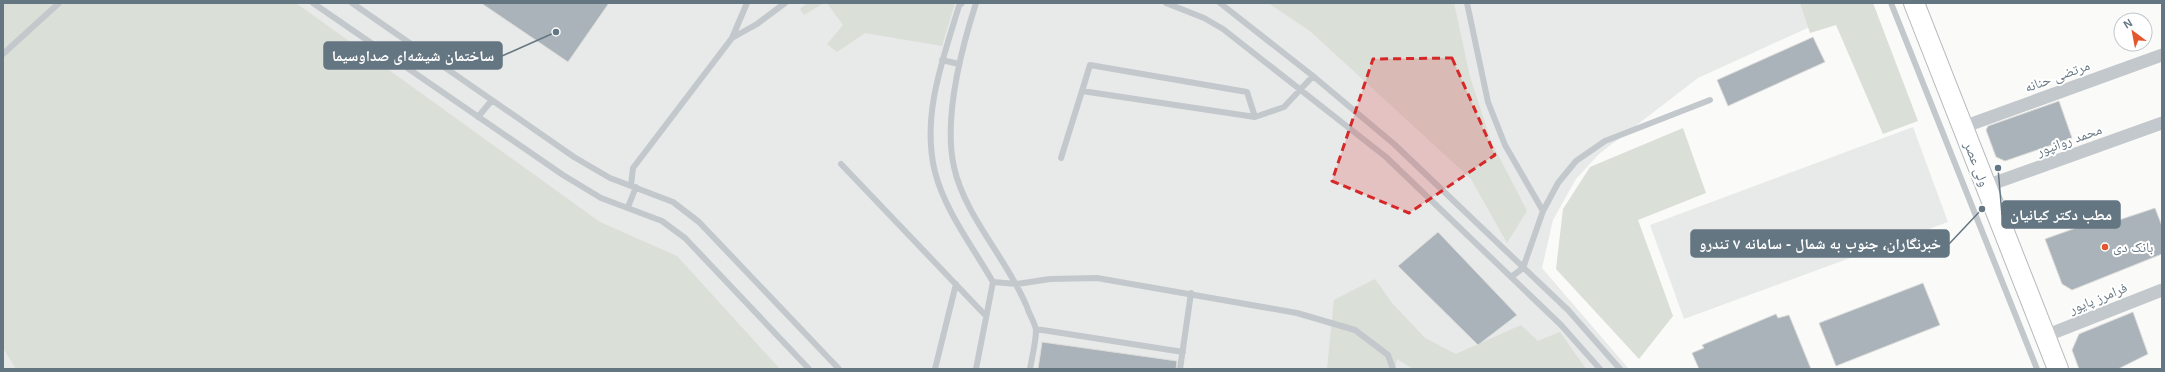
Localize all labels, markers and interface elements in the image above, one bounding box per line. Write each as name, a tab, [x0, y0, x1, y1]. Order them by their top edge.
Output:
north arrow	[2113, 12, 2153, 52]
text: N	[2121, 16, 2134, 31]
callout: ساختمان شیشه‌ای صداوسیما	[324, 42, 502, 69]
text: ساختمان شیشه‌ای صداوسیما	[332, 47, 494, 65]
street label: مرتضی حنانه	[2022, 57, 2092, 96]
street label: محمد روانپور	[2033, 121, 2104, 161]
street label: ولی عصر	[1960, 138, 1993, 189]
callout: مطب دکتر کیانیان	[2002, 201, 2120, 228]
text: مطب دکتر کیانیان	[2010, 206, 2112, 224]
callout: خبرنگاران، جنوب به شمال - سامانه ۷ تندرو	[1691, 230, 1949, 257]
text: خبرنگاران، جنوب به شمال - سامانه ۷ تندرو	[1699, 235, 1941, 253]
place label: بانک دی	[2113, 239, 2154, 256]
marker: بانک دی	[2100, 242, 2110, 252]
street label: فرامرز پایور	[2066, 279, 2130, 318]

